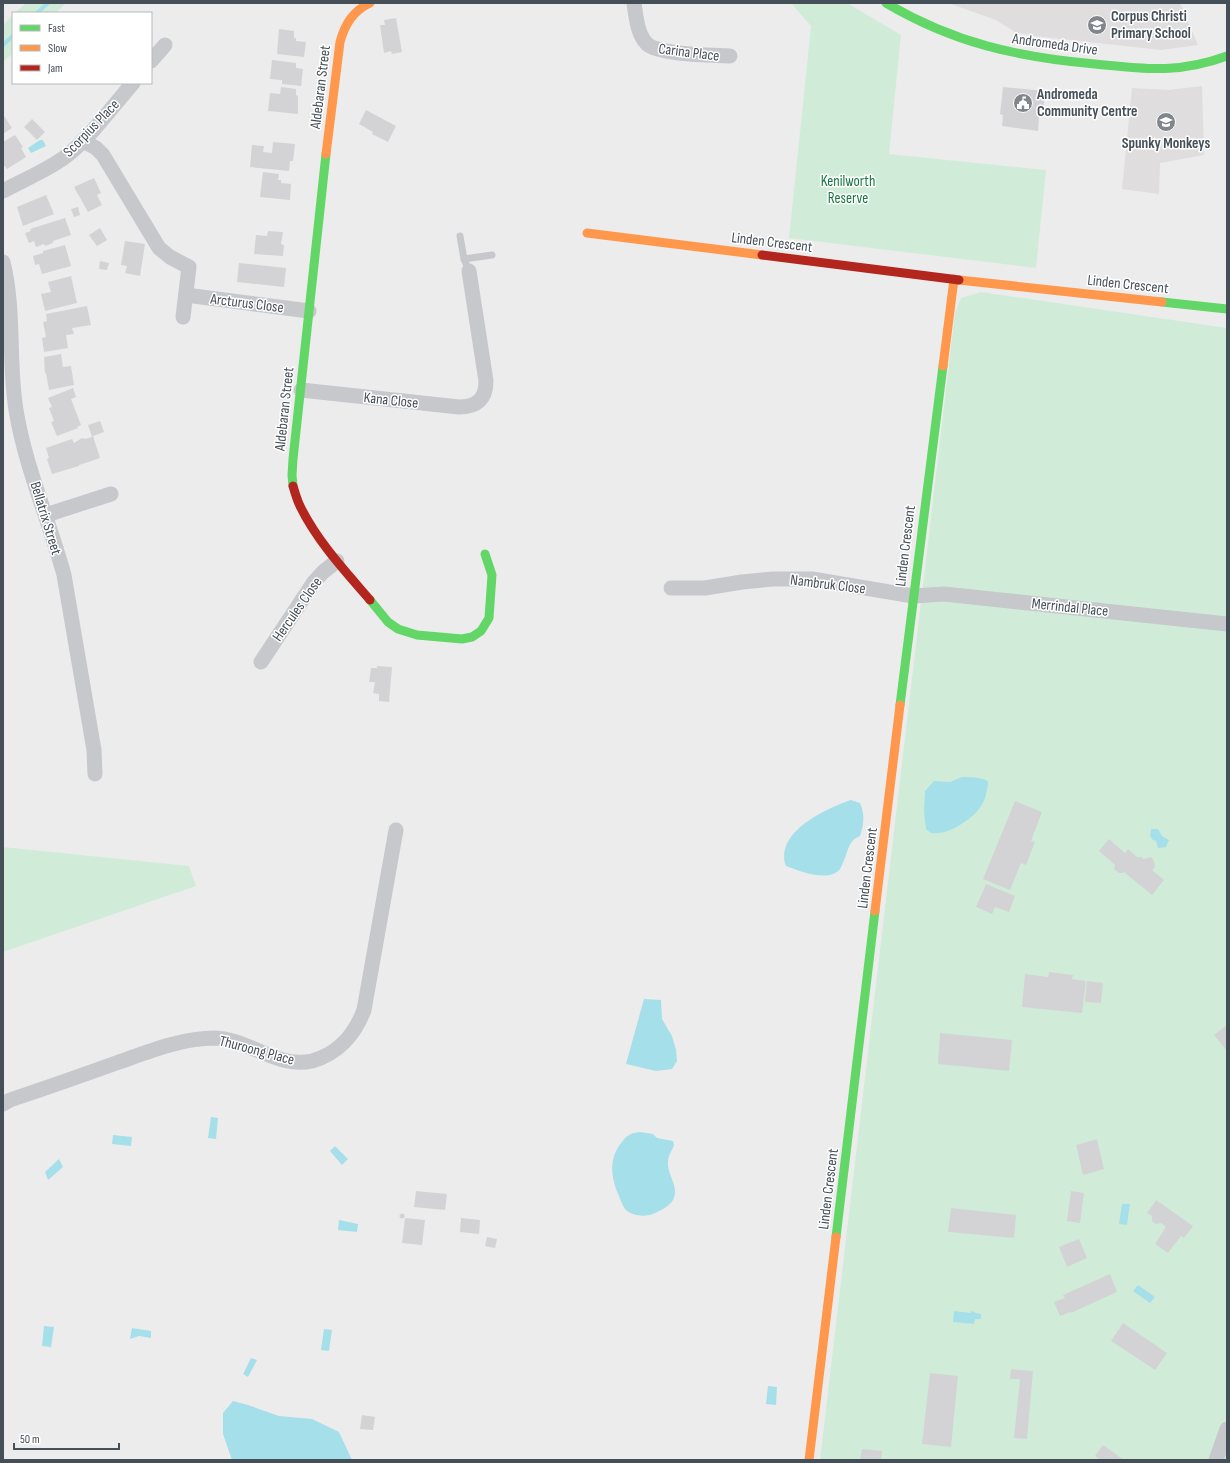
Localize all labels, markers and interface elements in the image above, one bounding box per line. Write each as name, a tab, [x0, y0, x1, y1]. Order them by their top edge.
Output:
place label: Corpus Christi Primary School	[1111, 7, 1191, 43]
legend	[12, 12, 152, 84]
school or university icon: Corpus Christi Primary School	[1086, 14, 1108, 36]
text: Fast	[48, 21, 65, 36]
street label: Andromeda Drive	[1010, 29, 1099, 60]
street label: Carina Place	[657, 39, 721, 66]
text: Slow	[48, 41, 67, 56]
street label: Aldebaran Street	[306, 44, 335, 131]
text: Jam	[47, 61, 63, 76]
place label: Andromeda Community Centre	[1036, 85, 1138, 121]
public building icon: Andromeda Community Centre	[1012, 92, 1034, 114]
street label: Scorpius Place	[59, 96, 123, 161]
school or university icon: Spunky Monkeys	[1155, 111, 1177, 133]
place label: Spunky Monkeys	[1122, 134, 1210, 153]
park label: Kenilworth Reserve	[821, 172, 875, 208]
street label: Linden Crescent	[730, 228, 814, 257]
street label: Linden Crescent	[1086, 271, 1170, 298]
street label: Arcturus Close	[208, 289, 285, 317]
street label: Aldebaran Street	[271, 366, 298, 453]
street label: Kana Close	[363, 388, 419, 413]
street label: Bellatrix Street	[25, 479, 66, 557]
street label: Linden Crescent	[891, 504, 920, 588]
street label: Nambruk Close	[789, 570, 867, 599]
street label: Hercules Close	[268, 573, 326, 645]
street label: Merrindal Place	[1031, 594, 1109, 621]
street label: Linden Crescent	[853, 826, 882, 910]
street label: Thuroong Place	[217, 1031, 296, 1070]
street label: Linden Crescent	[814, 1147, 843, 1231]
scale bar	[14, 1425, 119, 1451]
text: 50 m	[20, 1432, 40, 1447]

